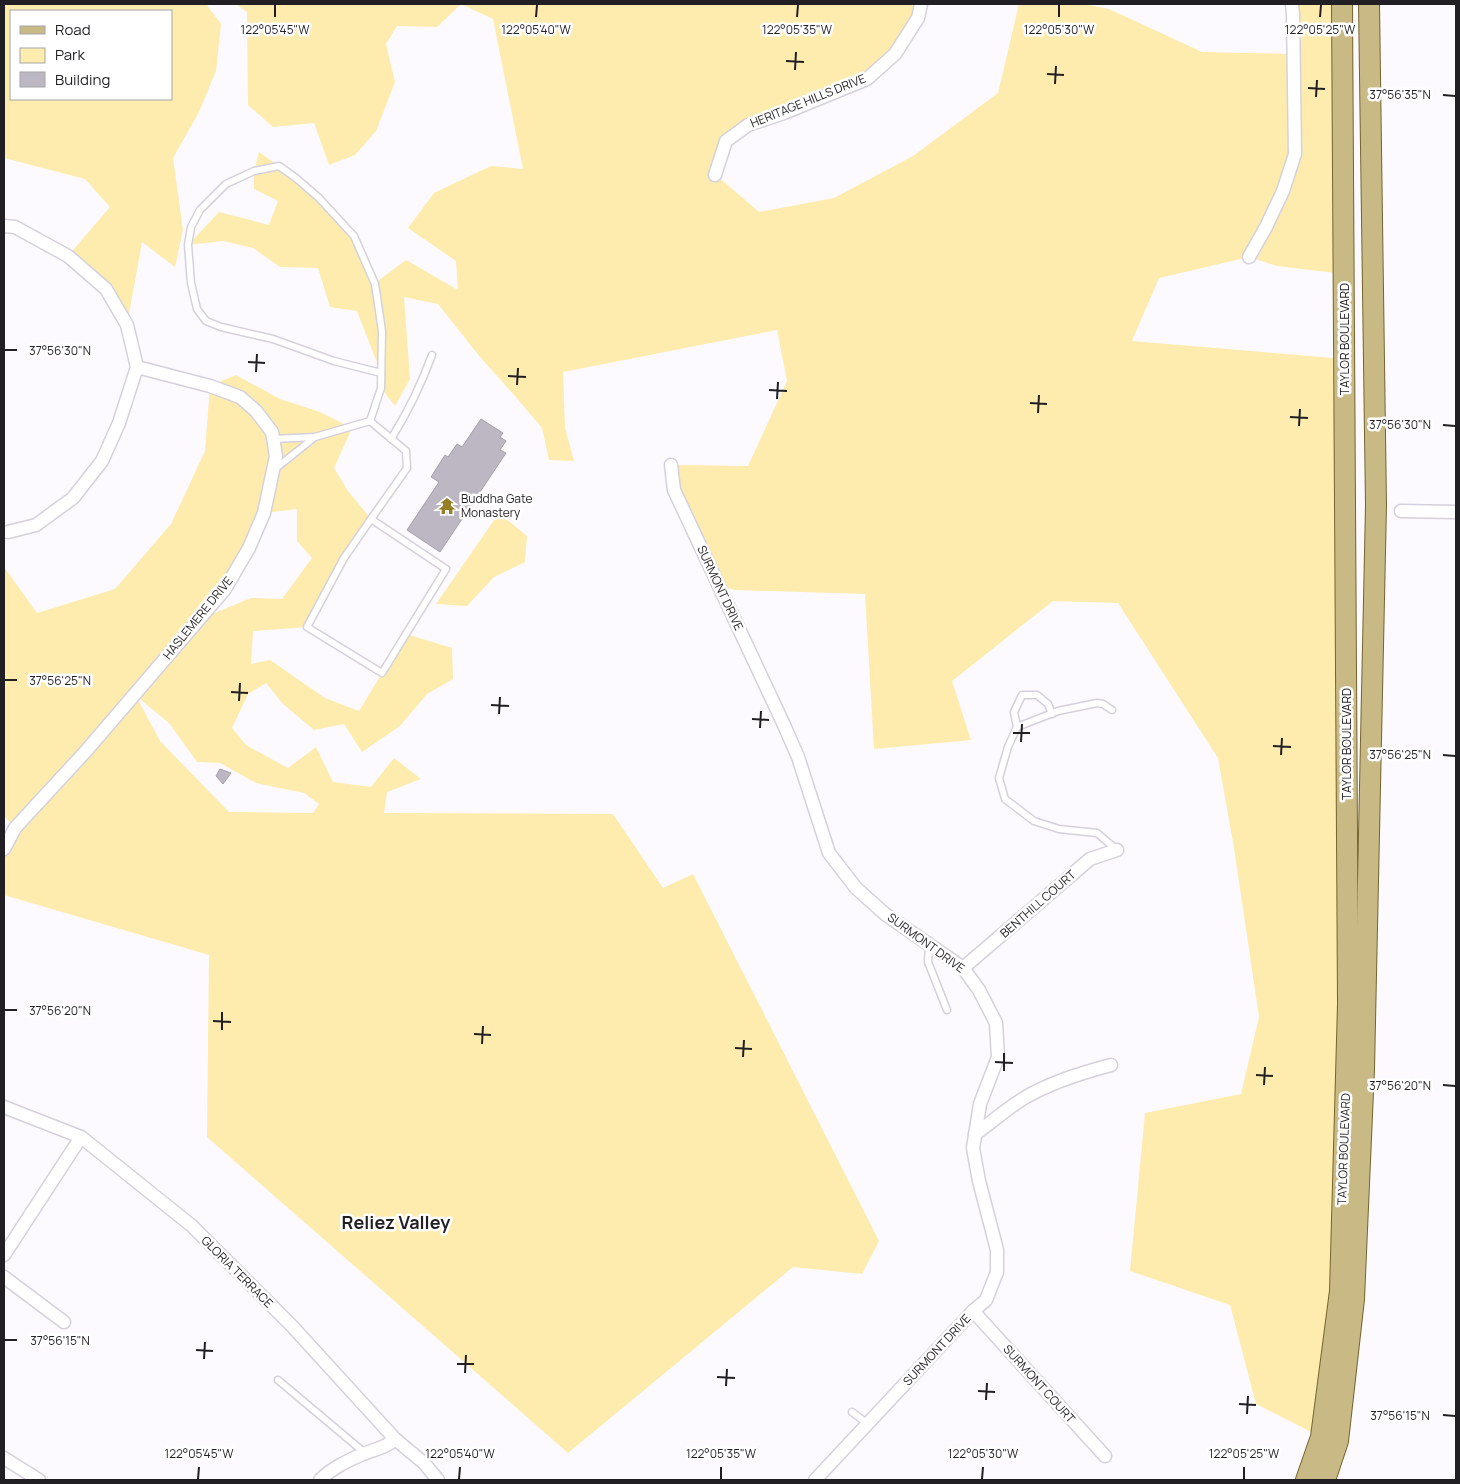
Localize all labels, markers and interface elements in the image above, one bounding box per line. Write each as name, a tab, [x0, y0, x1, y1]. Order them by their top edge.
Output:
legend	[10, 10, 172, 100]
text: Road	[55, 19, 91, 40]
text: 122°05'45"W	[240, 21, 310, 38]
text: 122°05'40"W	[501, 21, 571, 38]
text: 122°05'35"W	[762, 21, 833, 38]
text: 122°05'30"W	[1024, 21, 1095, 38]
text: 122°05'25"W	[1285, 21, 1356, 38]
text: Park	[55, 44, 85, 65]
text: Building	[55, 69, 110, 90]
street label: HERITAGE HILLS DRIVE	[748, 70, 868, 131]
text: 37°56'35"N	[1369, 86, 1431, 103]
street label: TAYLOR BOULEVARD	[1336, 283, 1353, 395]
text: 37°56'30"N	[29, 342, 91, 359]
text: 37°56'30"N	[1369, 416, 1431, 433]
place label: Buddha Gate Monastery	[461, 490, 533, 521]
temple icon: Buddha Gate Monastery	[437, 496, 457, 516]
street label: SURMONT DRIVE	[693, 542, 748, 633]
street label: HASLEMERE DRIVE	[159, 573, 236, 663]
text: 37°56'25"N	[29, 672, 91, 689]
street label: TAYLOR BOULEVARD	[1338, 688, 1355, 800]
text: 37°56'25"N	[1369, 746, 1431, 763]
street label: BENTHILL COURT	[996, 865, 1080, 941]
street label: SURMONT DRIVE	[884, 909, 969, 977]
text: 37°56'20"N	[29, 1002, 91, 1019]
text: 37°56'20"N	[1369, 1077, 1431, 1094]
street label: TAYLOR BOULEVARD	[1333, 1093, 1354, 1205]
district label: Reliez Valley	[342, 1210, 450, 1234]
street label: GLORIA TERRACE	[198, 1232, 277, 1311]
street label: SURMONT DRIVE	[899, 1310, 974, 1389]
text: 37°56'15"N	[30, 1332, 90, 1349]
street label: SURMONT COURT	[1000, 1341, 1080, 1427]
text: 37°56'15"N	[1370, 1407, 1430, 1424]
text: 122°05'45"W	[164, 1445, 234, 1462]
text: 122°05'40"W	[425, 1445, 495, 1462]
text: 122°05'35"W	[686, 1445, 757, 1462]
text: 122°05'30"W	[948, 1445, 1019, 1462]
text: 122°05'25"W	[1209, 1445, 1280, 1462]

